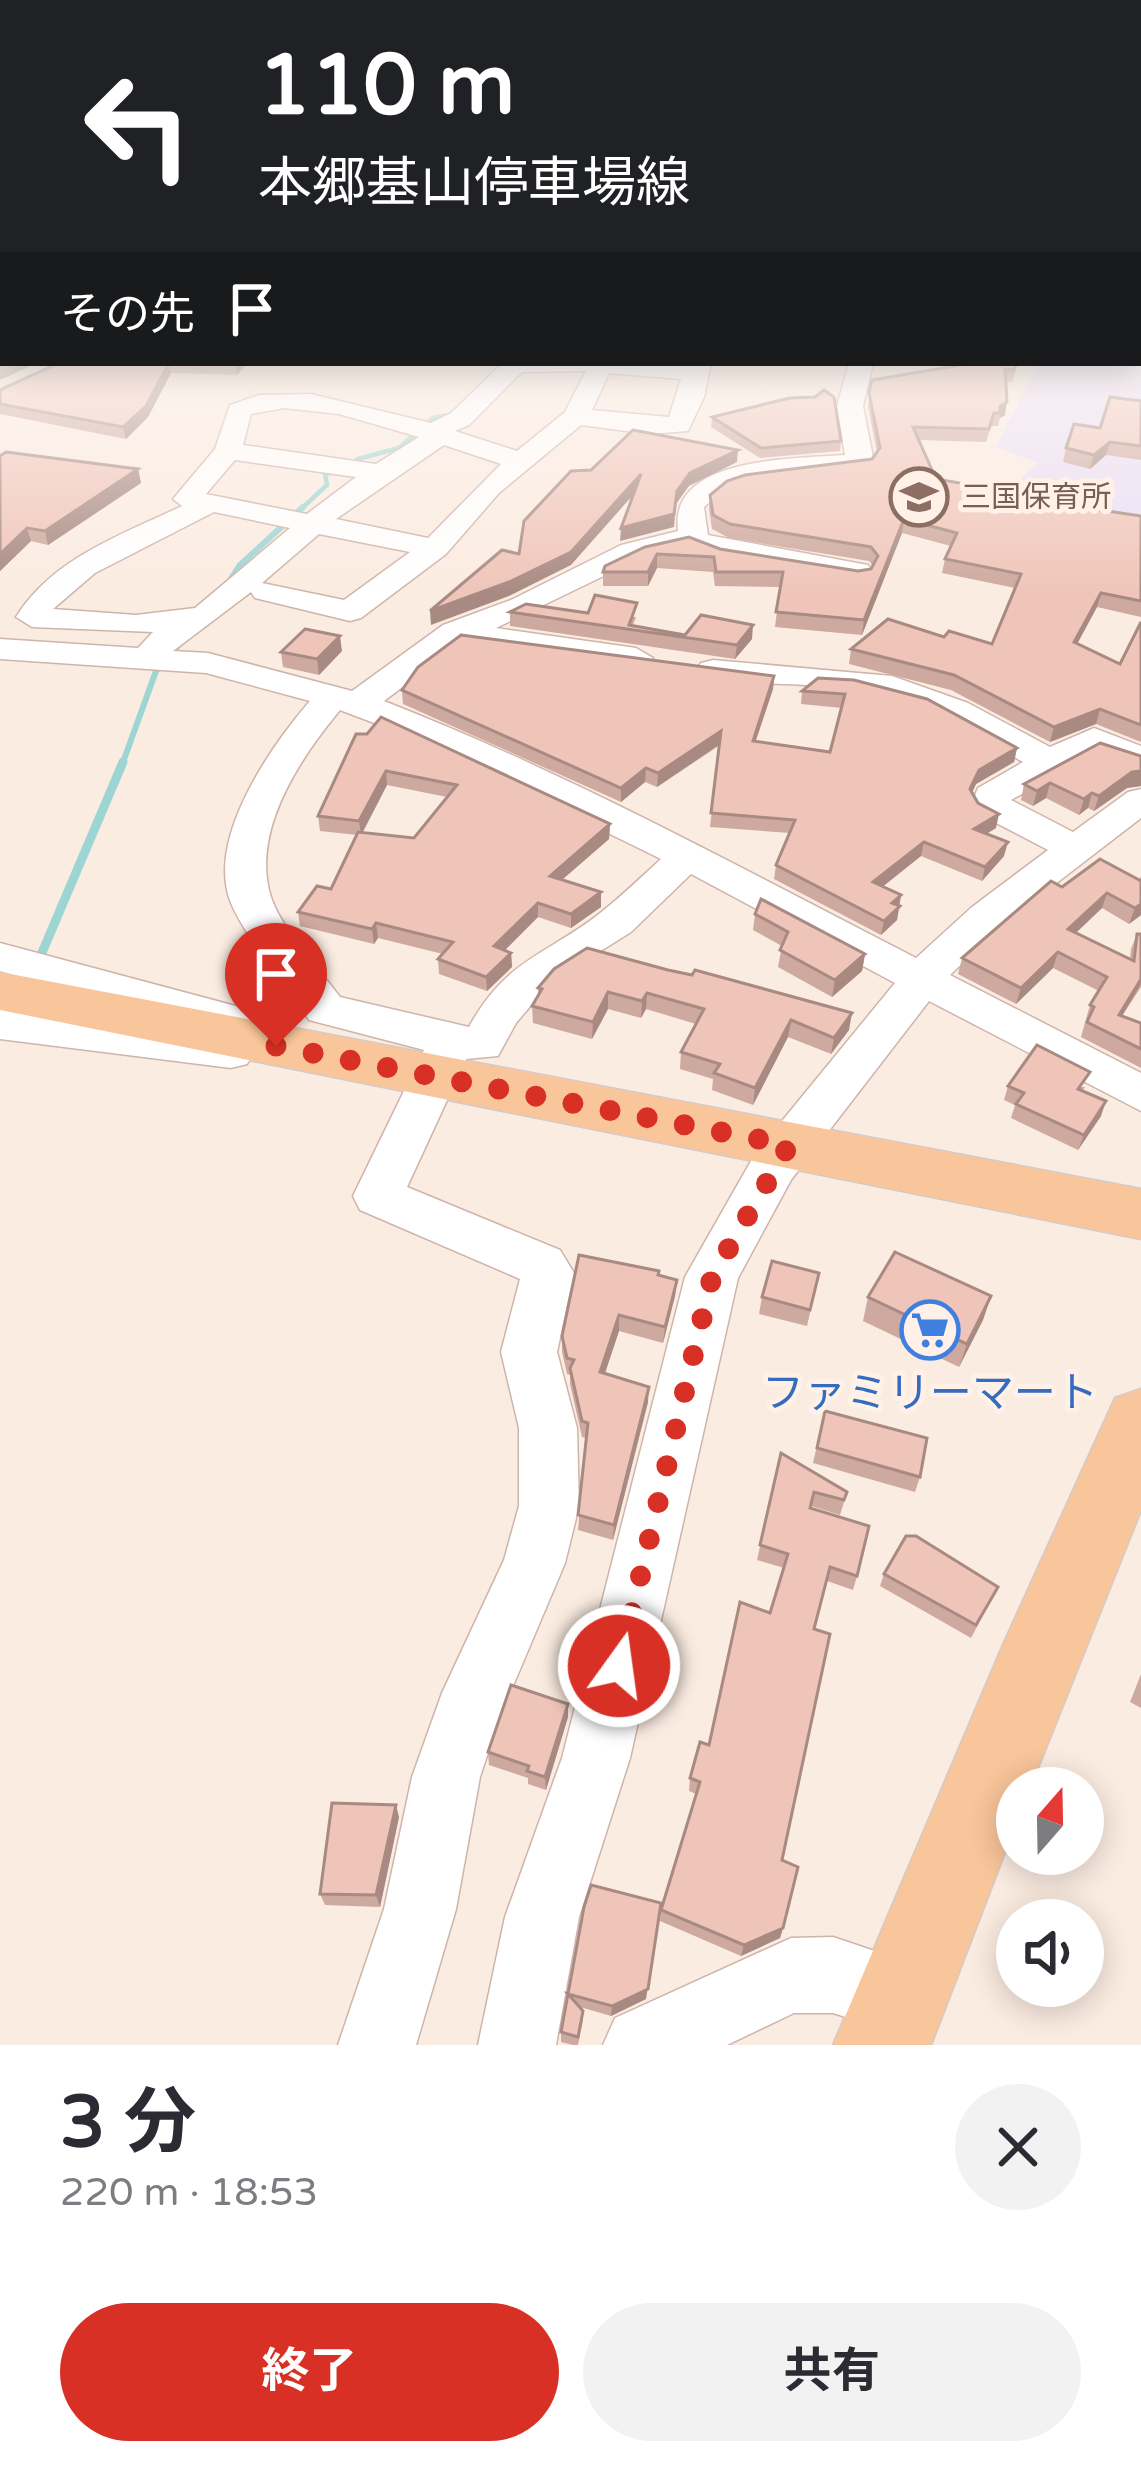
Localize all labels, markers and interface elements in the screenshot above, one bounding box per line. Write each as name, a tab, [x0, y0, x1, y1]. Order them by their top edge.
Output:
text: 110 m	[258, 36, 515, 137]
icon: left	[60, 48, 216, 204]
text: 本郷基山停車場線	[258, 151, 690, 216]
icon: arrive	[219, 276, 285, 342]
text: その先	[60, 288, 195, 342]
school or university icon: 三国保育所	[888, 466, 950, 528]
place label: 三国保育所	[961, 479, 1111, 516]
pin	[225, 923, 327, 1046]
icon: arrive	[243, 941, 309, 1007]
supermarket icon: ファミリーマート	[899, 1299, 961, 1361]
place label: ファミリーマート	[762, 1368, 1098, 1419]
position arrow	[556, 1603, 682, 1729]
north arrow	[996, 1767, 1104, 1875]
map controls	[996, 1767, 1104, 2007]
button: sound	[996, 1899, 1104, 2007]
text: 3 分	[60, 2080, 196, 2167]
button: close	[955, 2084, 1081, 2210]
text: 220 m · 18:53	[60, 2169, 318, 2216]
button: 終了	[60, 2303, 559, 2441]
button: 共有	[583, 2303, 1081, 2441]

